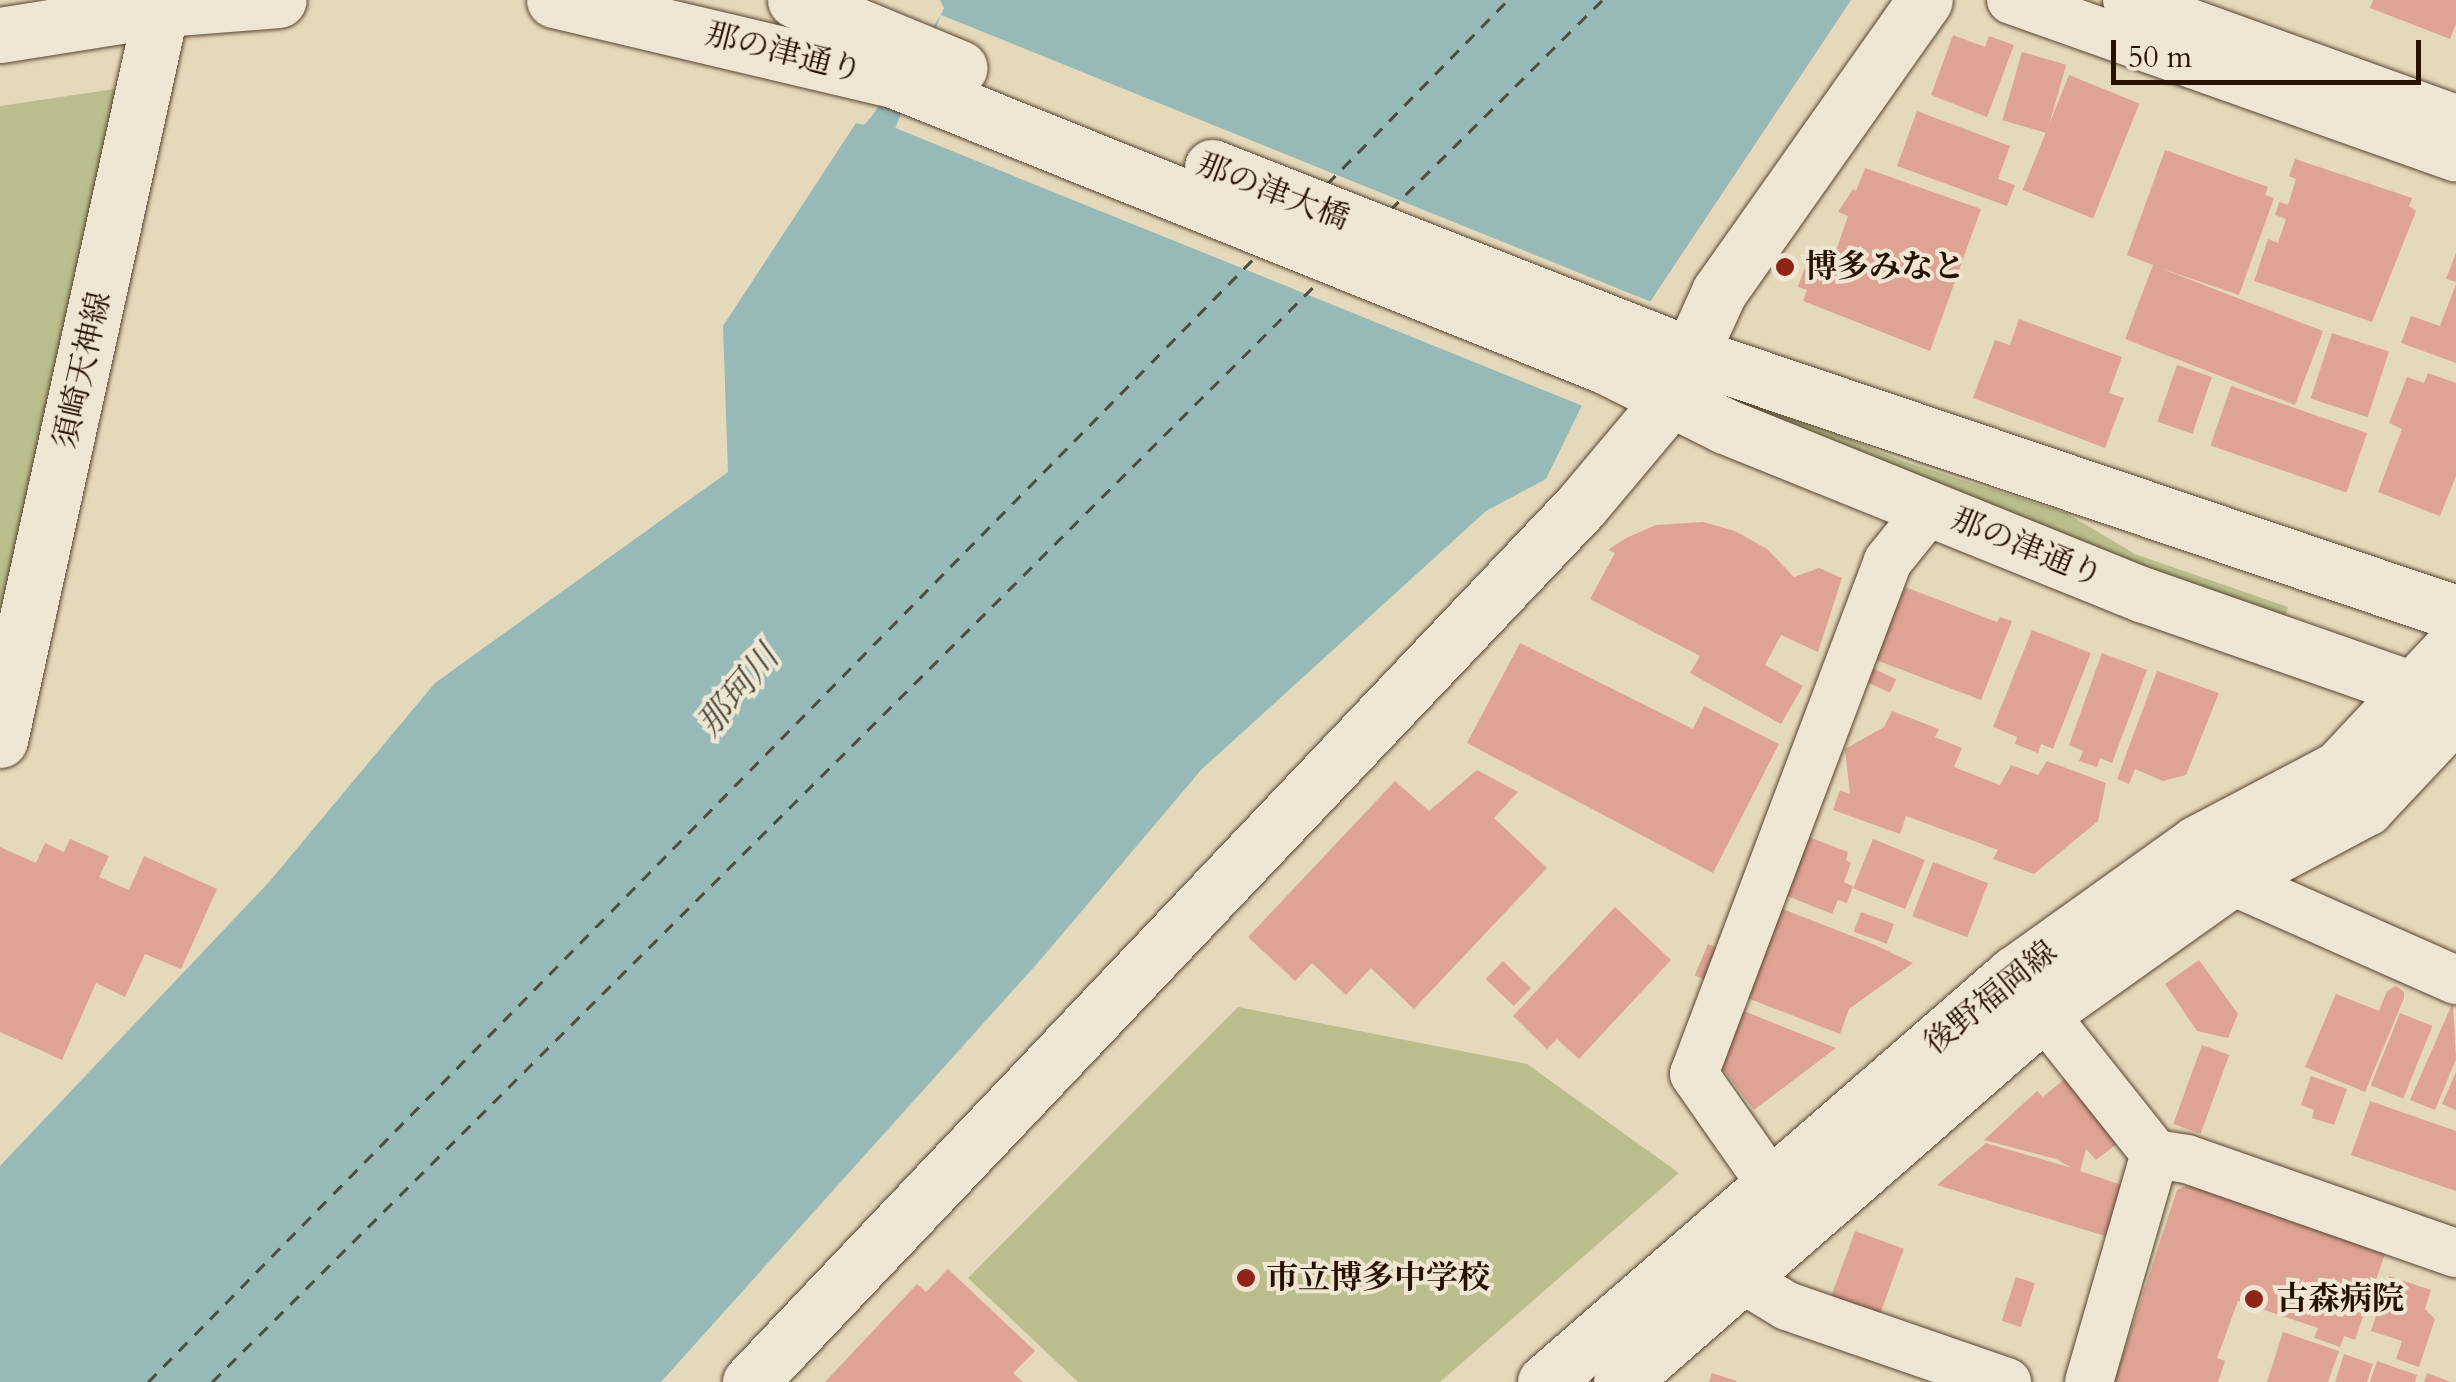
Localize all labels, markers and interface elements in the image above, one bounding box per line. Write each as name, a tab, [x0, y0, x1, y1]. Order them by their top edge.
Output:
street label: 那の津通り	[702, 15, 866, 91]
scale bar	[2116, 20, 2426, 82]
text: 50 m	[2128, 37, 2192, 78]
street label: 那の津大橋	[1191, 145, 1355, 239]
place label: 博多みなと	[1805, 248, 1965, 286]
marker: 博多みなと	[1774, 256, 1796, 278]
street label: 須崎天神線	[46, 288, 120, 452]
street label: 那の津通り	[1946, 500, 2108, 596]
water label: 那珂川	[688, 637, 788, 745]
street label: 後野福岡線	[1917, 933, 2065, 1063]
place label: 市立博多中学校	[1266, 1259, 1490, 1297]
marker: 市立博多中学校	[1235, 1267, 1257, 1289]
place label: 古森病院	[2276, 1280, 2404, 1318]
marker: 古森病院	[2241, 1286, 2267, 1312]

